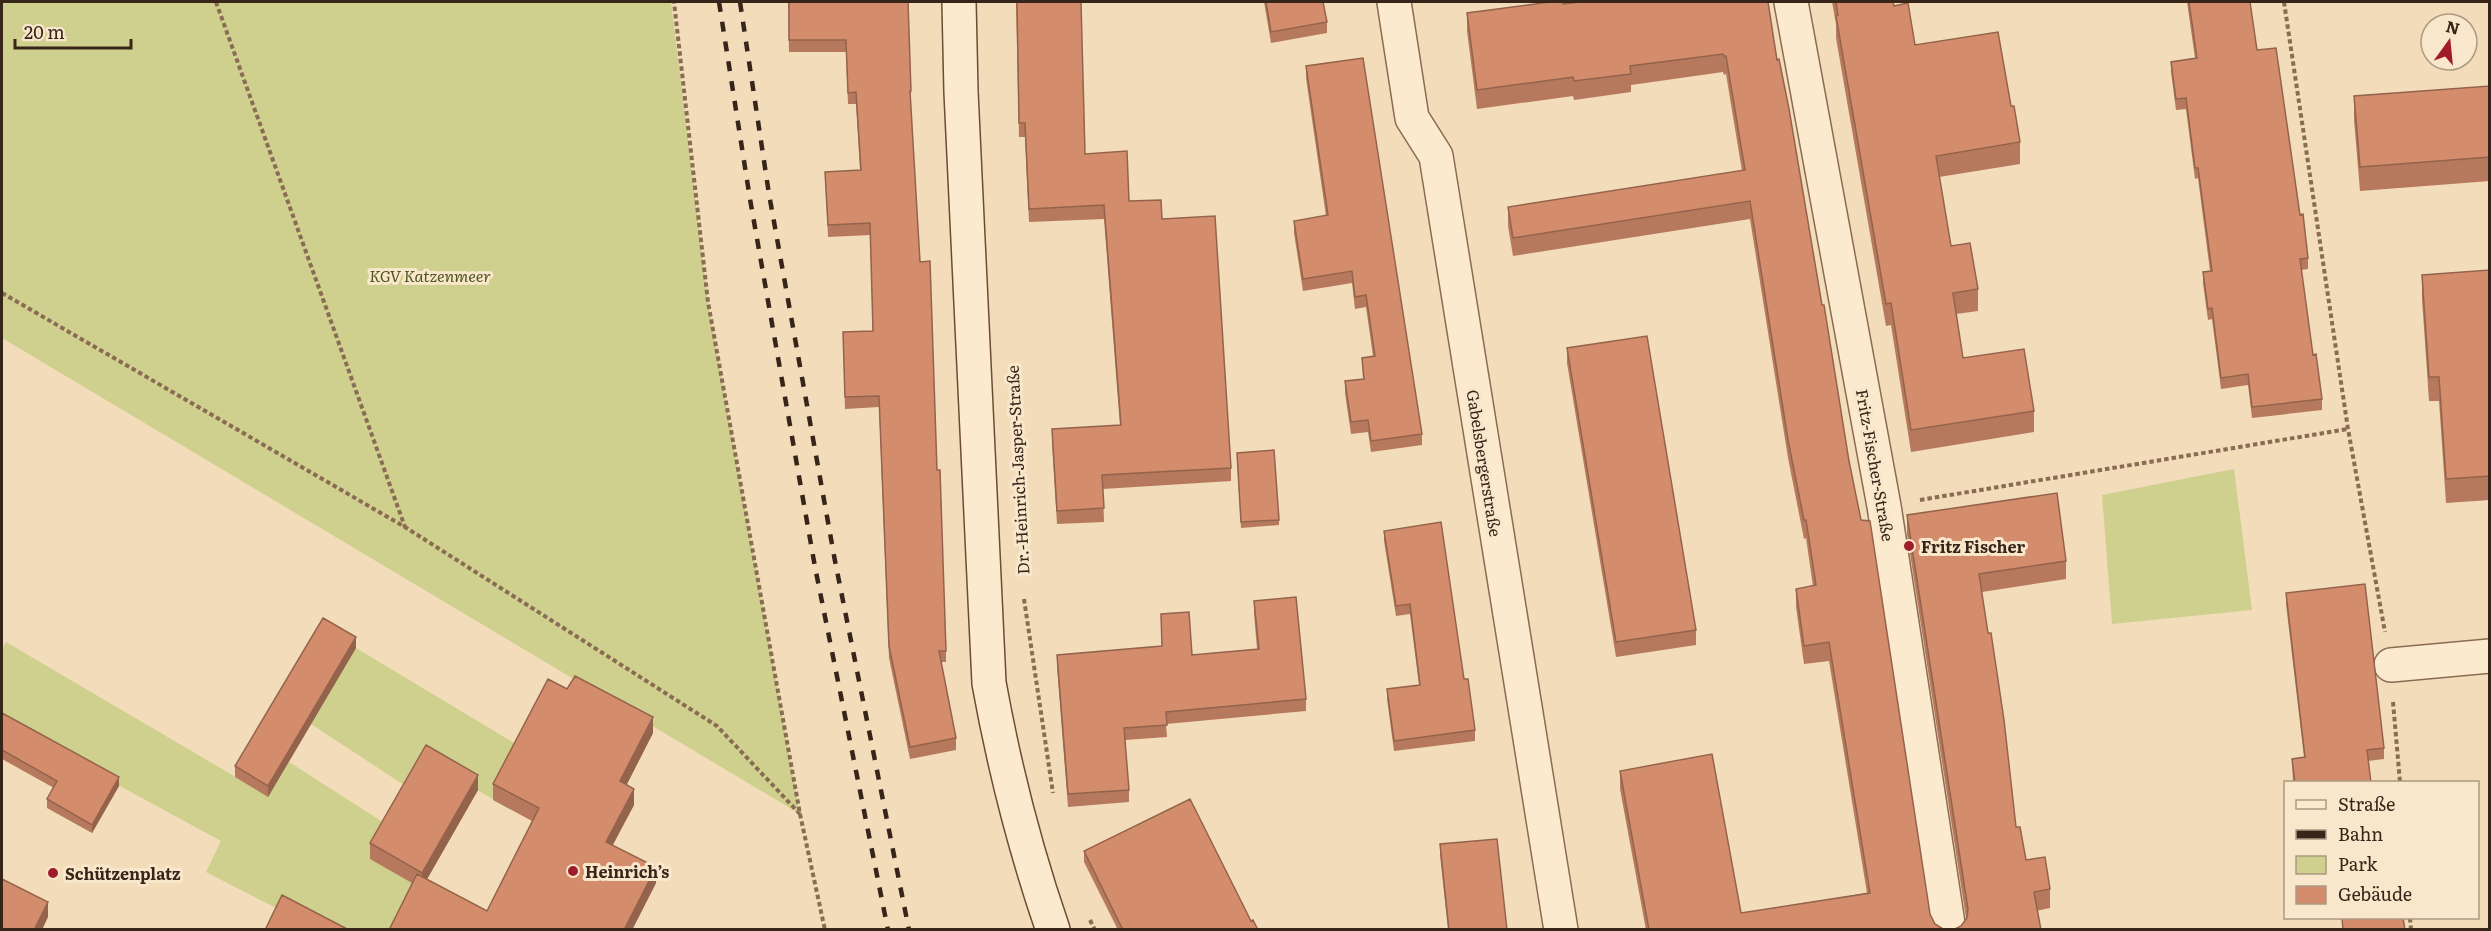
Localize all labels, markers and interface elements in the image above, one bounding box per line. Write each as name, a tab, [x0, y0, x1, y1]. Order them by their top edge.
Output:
scale bar	[15, 12, 130, 50]
north arrow	[2419, 12, 2479, 72]
text: N	[2444, 13, 2463, 40]
text: 20 m	[24, 18, 65, 45]
park label: KGV Katzenmeer	[369, 263, 491, 287]
street label: Dr.-Heinrich-Jasper-Straße	[1000, 365, 1034, 575]
street label: Fritz-Fischer-Straße	[1851, 387, 1901, 543]
street label: Gabelsbergerstraße	[1462, 388, 1508, 538]
place label: Fritz Fischer	[1921, 534, 2025, 558]
marker: Fritz Fischer	[1902, 539, 1916, 553]
legend	[2284, 781, 2479, 919]
text: Straße	[2338, 790, 2395, 817]
text: Bahn	[2338, 820, 2383, 847]
text: Park	[2338, 850, 2379, 877]
place label: Heinrich’s	[585, 859, 669, 883]
place label: Schützenplatz	[65, 861, 181, 885]
marker: Heinrich’s	[566, 864, 580, 878]
marker: Schützenplatz	[46, 866, 60, 880]
text: Gebäude	[2338, 880, 2412, 907]

